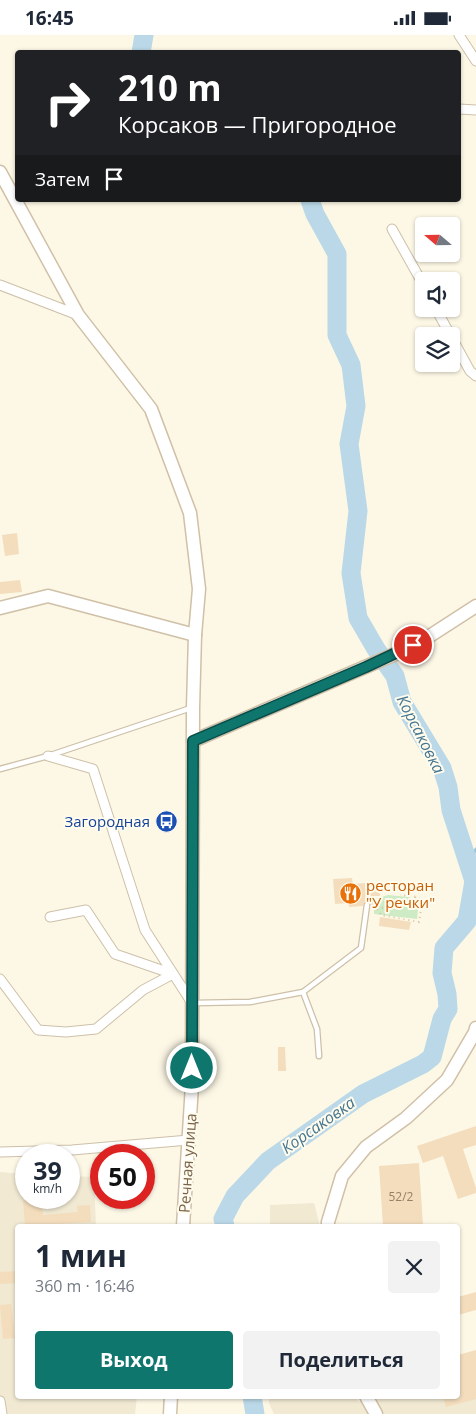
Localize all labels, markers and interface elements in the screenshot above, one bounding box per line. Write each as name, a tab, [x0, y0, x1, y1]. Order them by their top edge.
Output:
text: 16:45	[25, 5, 74, 31]
text: 210 m	[118, 64, 222, 111]
icon: right	[35, 70, 100, 135]
text: Корсаков — Пригородное	[118, 109, 397, 139]
icon: arrive	[100, 165, 128, 193]
text: Затем	[35, 166, 90, 192]
north arrow	[415, 217, 460, 263]
map controls	[415, 217, 460, 372]
button: sound	[415, 272, 460, 317]
button: layers	[415, 327, 460, 372]
pin	[392, 624, 434, 666]
icon: arrive	[399, 631, 427, 659]
water label: Корсаковка	[392, 691, 450, 777]
bus stop icon: Загородная	[154, 809, 178, 833]
place label: Загородная	[64, 811, 150, 831]
place label: ресторан "У речки"	[366, 875, 435, 912]
restaurant icon: ресторан "У речки"	[338, 882, 362, 906]
position arrow	[165, 1041, 217, 1093]
water label: Корсаковка	[277, 1091, 359, 1159]
street label: Речная улица	[174, 1112, 200, 1214]
speed limit sign: 50	[90, 1144, 155, 1209]
text: 39	[33, 1153, 62, 1187]
text: km/h	[33, 1180, 62, 1197]
house number: 52/2	[389, 1188, 414, 1205]
text: 1 мин	[35, 1235, 127, 1276]
button: close	[388, 1241, 440, 1293]
text: 360 m · 16:46	[35, 1275, 135, 1297]
button: Выход	[35, 1331, 233, 1389]
button: Поделиться	[243, 1331, 440, 1389]

